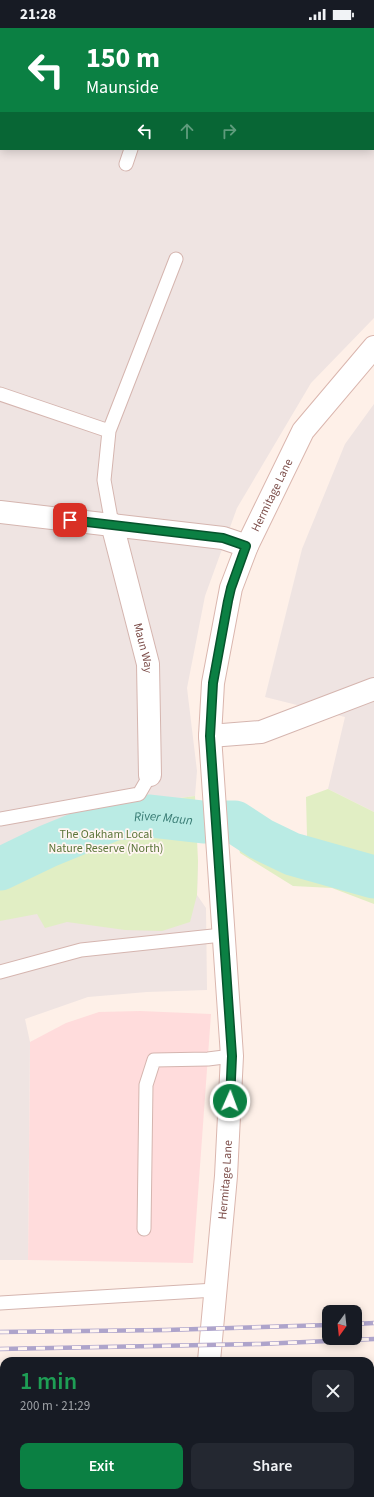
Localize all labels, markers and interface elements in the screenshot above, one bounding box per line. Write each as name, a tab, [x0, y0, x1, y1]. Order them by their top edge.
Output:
text: 21:28	[20, 4, 56, 25]
text: 150 m	[86, 38, 160, 78]
icon: left	[20, 44, 72, 96]
text: Maunside	[86, 75, 159, 100]
icon: left	[134, 120, 156, 142]
icon: ahead	[176, 120, 198, 142]
icon: right	[218, 120, 240, 142]
street label: Hermitage Lane	[247, 456, 297, 535]
pin	[53, 503, 87, 537]
icon: arrive	[59, 509, 81, 531]
street label: Maun Way	[129, 621, 157, 674]
water label: River Maun	[133, 807, 194, 830]
park label: The Oakham Local Nature Reserve (North)	[49, 826, 163, 857]
position arrow	[209, 1080, 251, 1122]
street label: Hermitage Lane	[214, 1140, 236, 1220]
north arrow	[322, 1305, 362, 1345]
map controls	[322, 1305, 362, 1345]
text: 1 min	[20, 1364, 77, 1399]
button: close	[312, 1370, 354, 1412]
text: 200 m · 21:29	[20, 1397, 90, 1415]
button: Exit	[20, 1443, 183, 1489]
button: Share	[191, 1443, 354, 1489]

